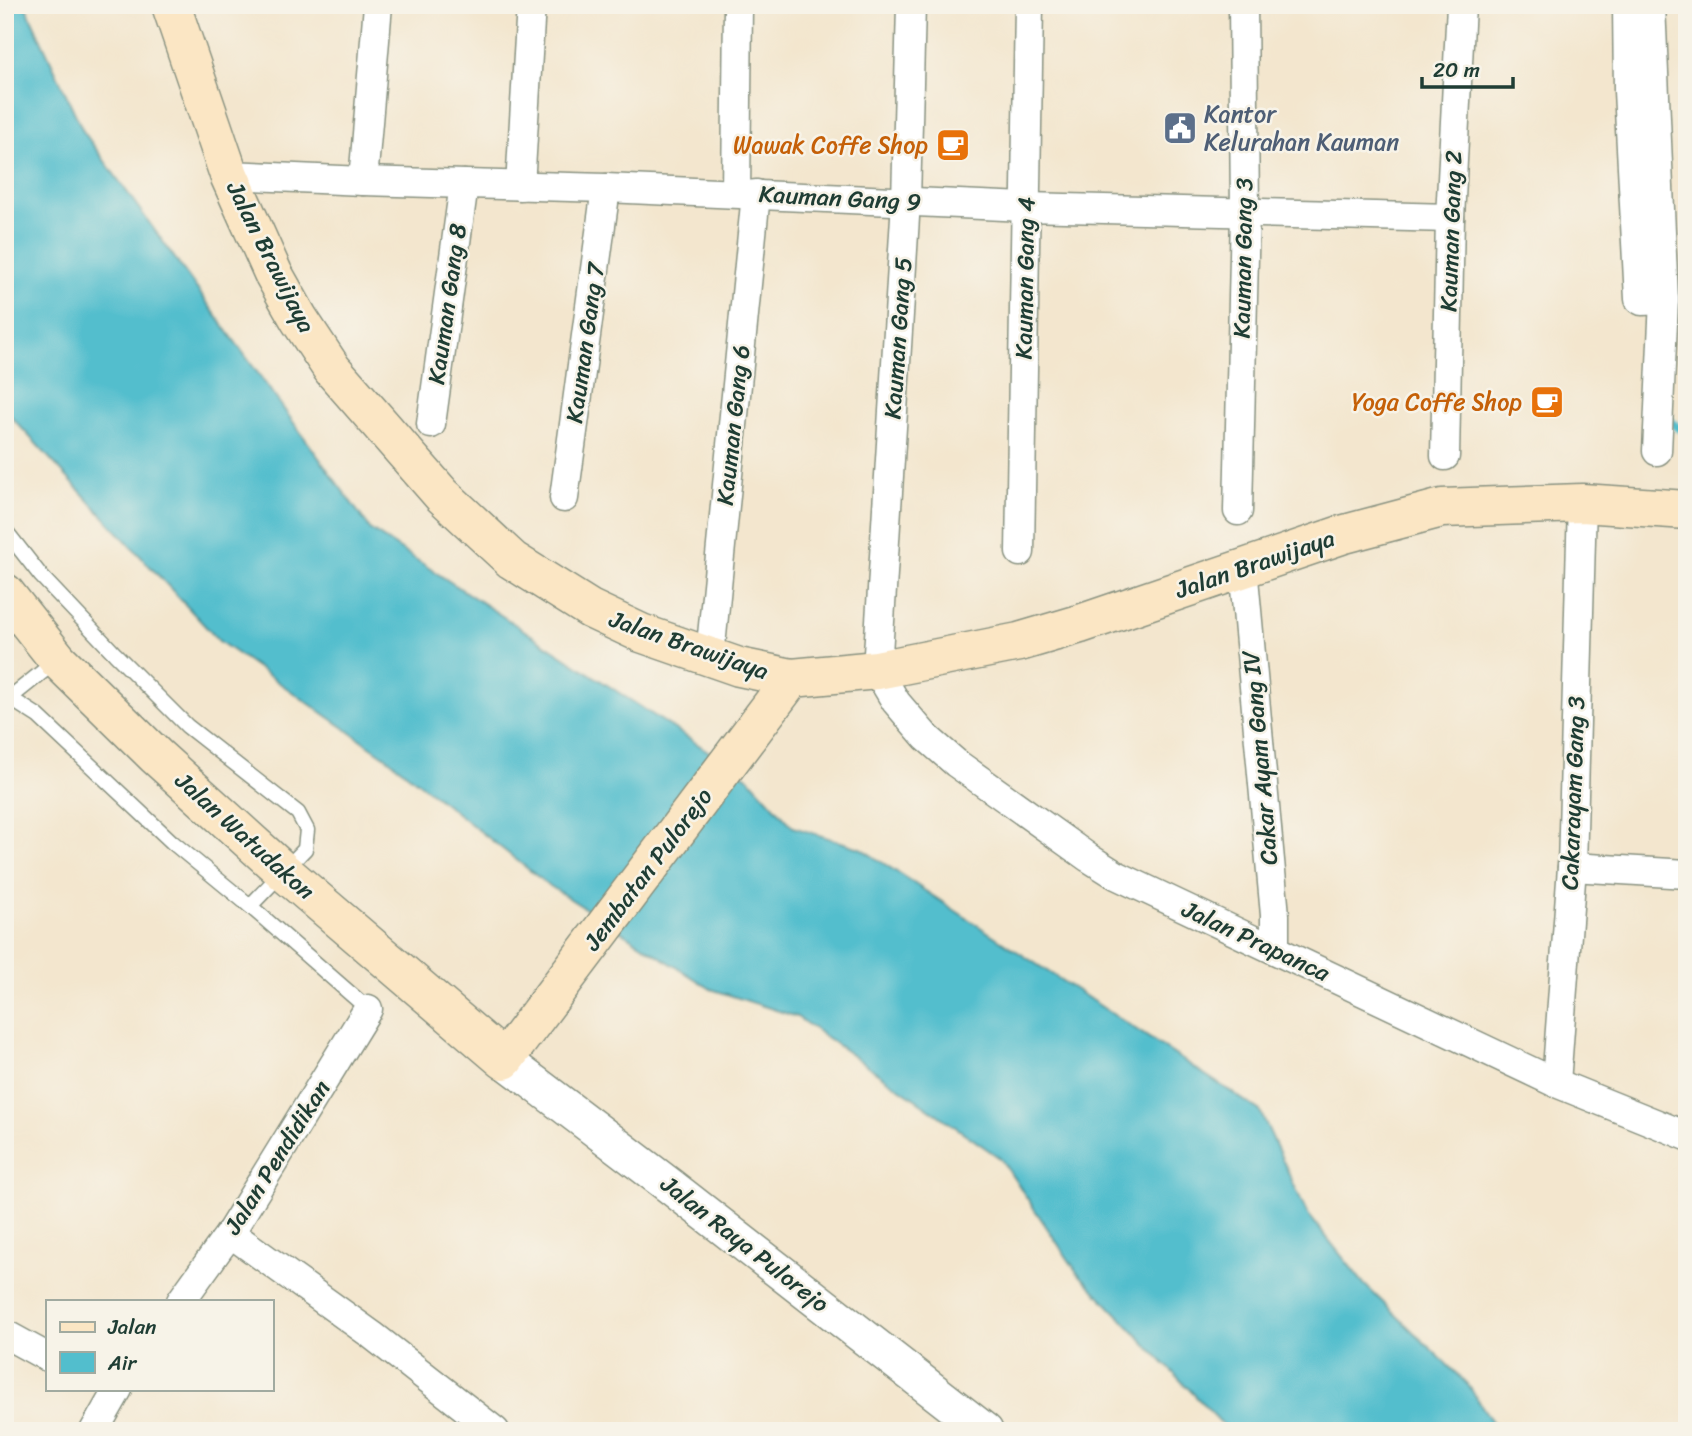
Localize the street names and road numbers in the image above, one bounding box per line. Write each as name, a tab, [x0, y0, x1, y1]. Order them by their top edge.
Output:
street label: Kauman Gang 2	[1427, 149, 1475, 312]
street label: Jalan Brawijaya	[214, 173, 327, 341]
street label: Kauman Gang 9	[758, 173, 922, 223]
street label: Kauman Gang 3	[1221, 177, 1265, 339]
street label: Kauman Gang 4	[1003, 196, 1047, 360]
street label: Kauman Gang 8	[415, 221, 479, 387]
street label: Kauman Gang 5	[871, 256, 925, 420]
street label: Kauman Gang 7	[553, 259, 617, 426]
street label: Kauman Gang 6	[704, 343, 762, 507]
street label: Jalan Brawijaya	[1169, 517, 1340, 611]
street label: Jalan Brawijaya	[603, 598, 774, 692]
street label: Cakar Ayam Gang IV	[1230, 648, 1290, 867]
street label: Cakarayam Gang 3	[1549, 695, 1597, 891]
street label: Jalan Watudakon	[164, 760, 325, 911]
street label: Jembatan Pulorejo	[572, 778, 724, 961]
street label: Jalan Prapanca	[1174, 888, 1338, 994]
street label: Jalan Pendidikan	[212, 1071, 342, 1244]
street label: Jalan Raya Pulorejo	[650, 1164, 839, 1324]

